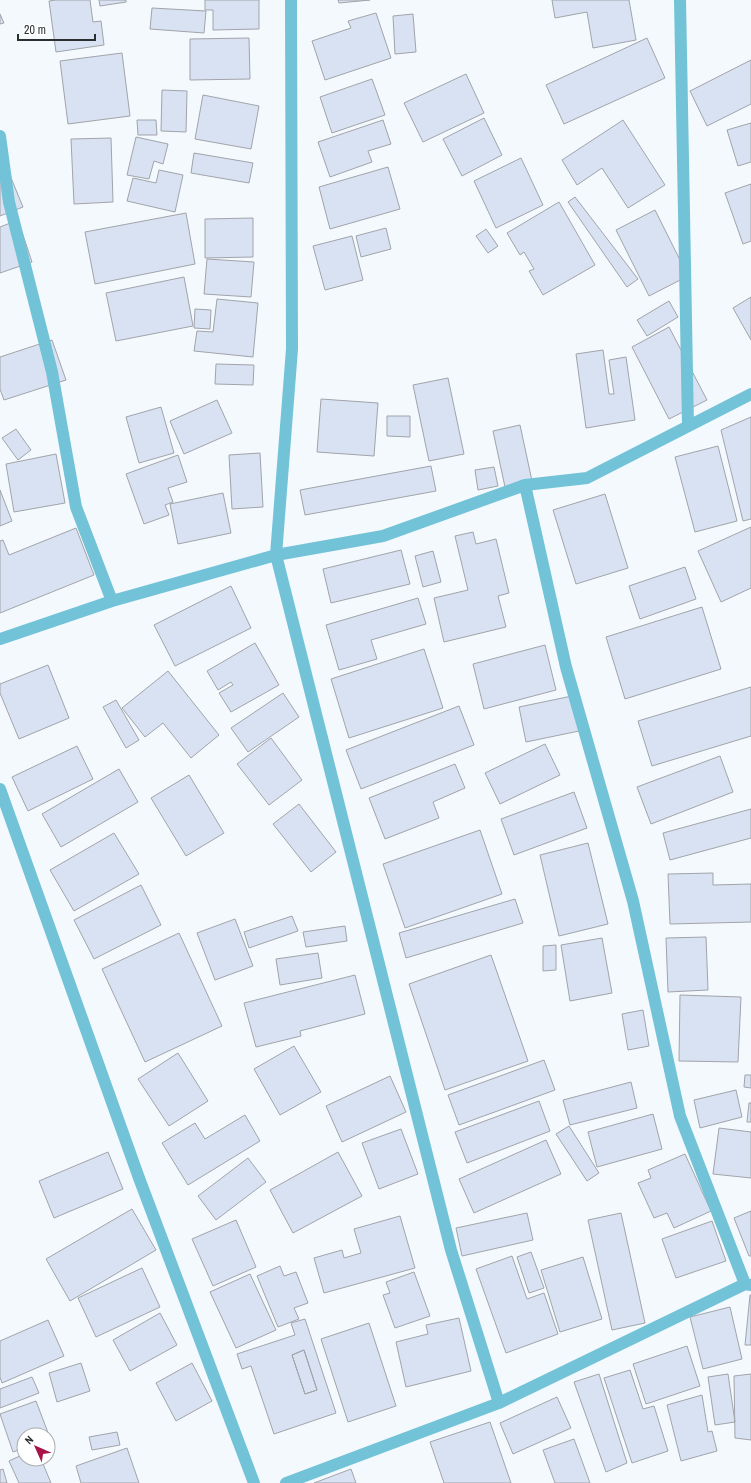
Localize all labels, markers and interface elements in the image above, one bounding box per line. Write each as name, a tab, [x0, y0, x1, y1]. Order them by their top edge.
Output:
scale bar	[18, 16, 95, 42]
text: 20 m	[24, 22, 46, 38]
north arrow	[16, 1427, 56, 1467]
text: N	[22, 1433, 36, 1447]

